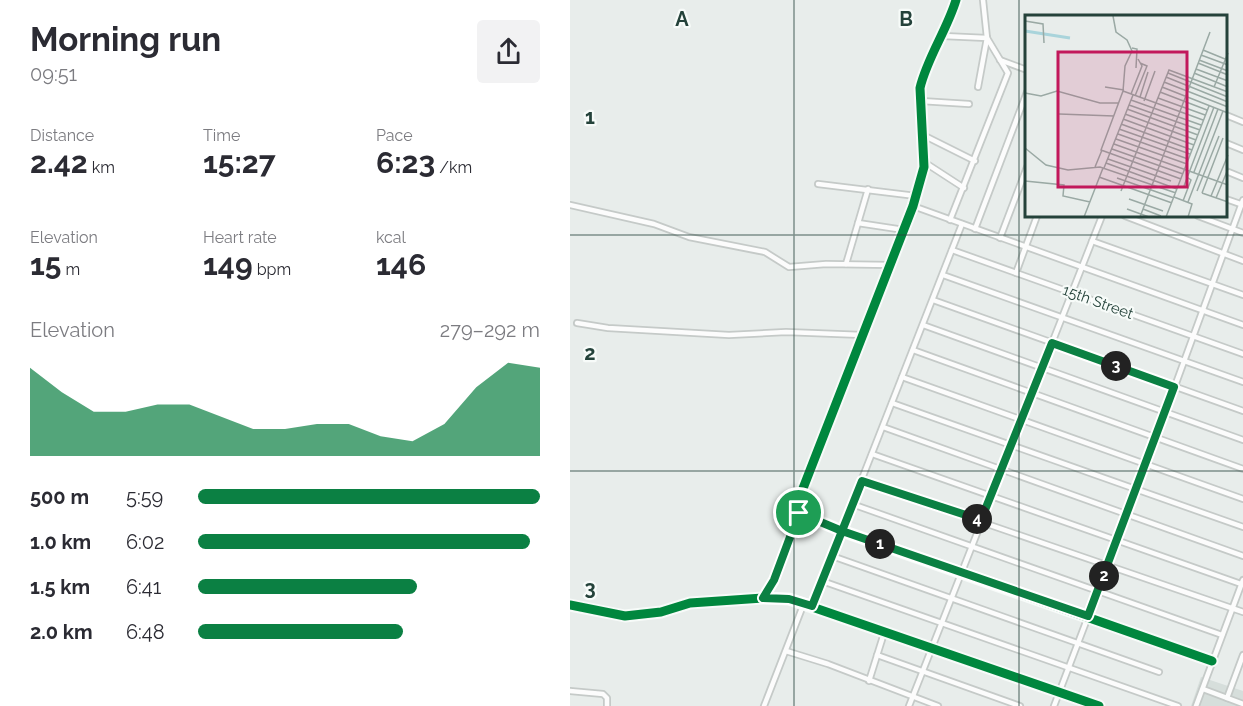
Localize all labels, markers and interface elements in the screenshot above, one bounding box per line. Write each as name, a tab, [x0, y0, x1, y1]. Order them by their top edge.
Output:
text: A	[675, 7, 689, 31]
text: B	[899, 7, 913, 31]
inset map	[1025, 15, 1228, 218]
text: Morning run	[30, 20, 221, 59]
button: share	[477, 20, 540, 83]
text: 09:51	[30, 62, 77, 86]
text: 1	[585, 105, 595, 129]
text: Distance	[30, 126, 94, 145]
text: Time	[203, 126, 240, 145]
text: Pace	[376, 126, 413, 145]
text: 2.42	[30, 145, 88, 180]
text: 15:27	[203, 145, 276, 180]
text: 6:23	[376, 145, 435, 180]
text: km	[88, 158, 115, 177]
text: /km	[435, 158, 472, 177]
text: Elevation	[30, 228, 98, 247]
text: Heart rate	[203, 228, 277, 247]
text: kcal	[376, 228, 406, 247]
text: 15	[30, 247, 61, 282]
text: 149	[203, 247, 253, 282]
text: 146	[376, 247, 426, 282]
text: m	[61, 260, 80, 279]
text: bpm	[253, 260, 291, 279]
street label: 15th Street	[1060, 281, 1136, 323]
text: Elevation	[30, 318, 115, 342]
text: 279–292 m	[440, 318, 540, 342]
text: 2	[584, 341, 596, 365]
pin: 3	[1101, 351, 1131, 381]
text: 3	[1112, 356, 1120, 375]
text: 500 m	[30, 485, 89, 509]
text: 5:59	[126, 485, 163, 509]
pin	[773, 487, 824, 538]
icon: arrive	[782, 496, 815, 529]
pin: 4	[962, 504, 992, 534]
text: 4	[972, 509, 982, 528]
pin: 1	[865, 529, 895, 559]
text: 1.0 km	[30, 530, 91, 554]
text: 6:02	[126, 530, 164, 554]
text: 1	[876, 534, 884, 553]
pin: 2	[1089, 561, 1119, 591]
text: 2	[1099, 566, 1109, 585]
text: 1.5 km	[30, 575, 90, 599]
text: 6:41	[126, 575, 161, 599]
text: 3	[584, 576, 596, 600]
text: 2.0 km	[30, 620, 93, 644]
text: 6:48	[126, 620, 165, 644]

